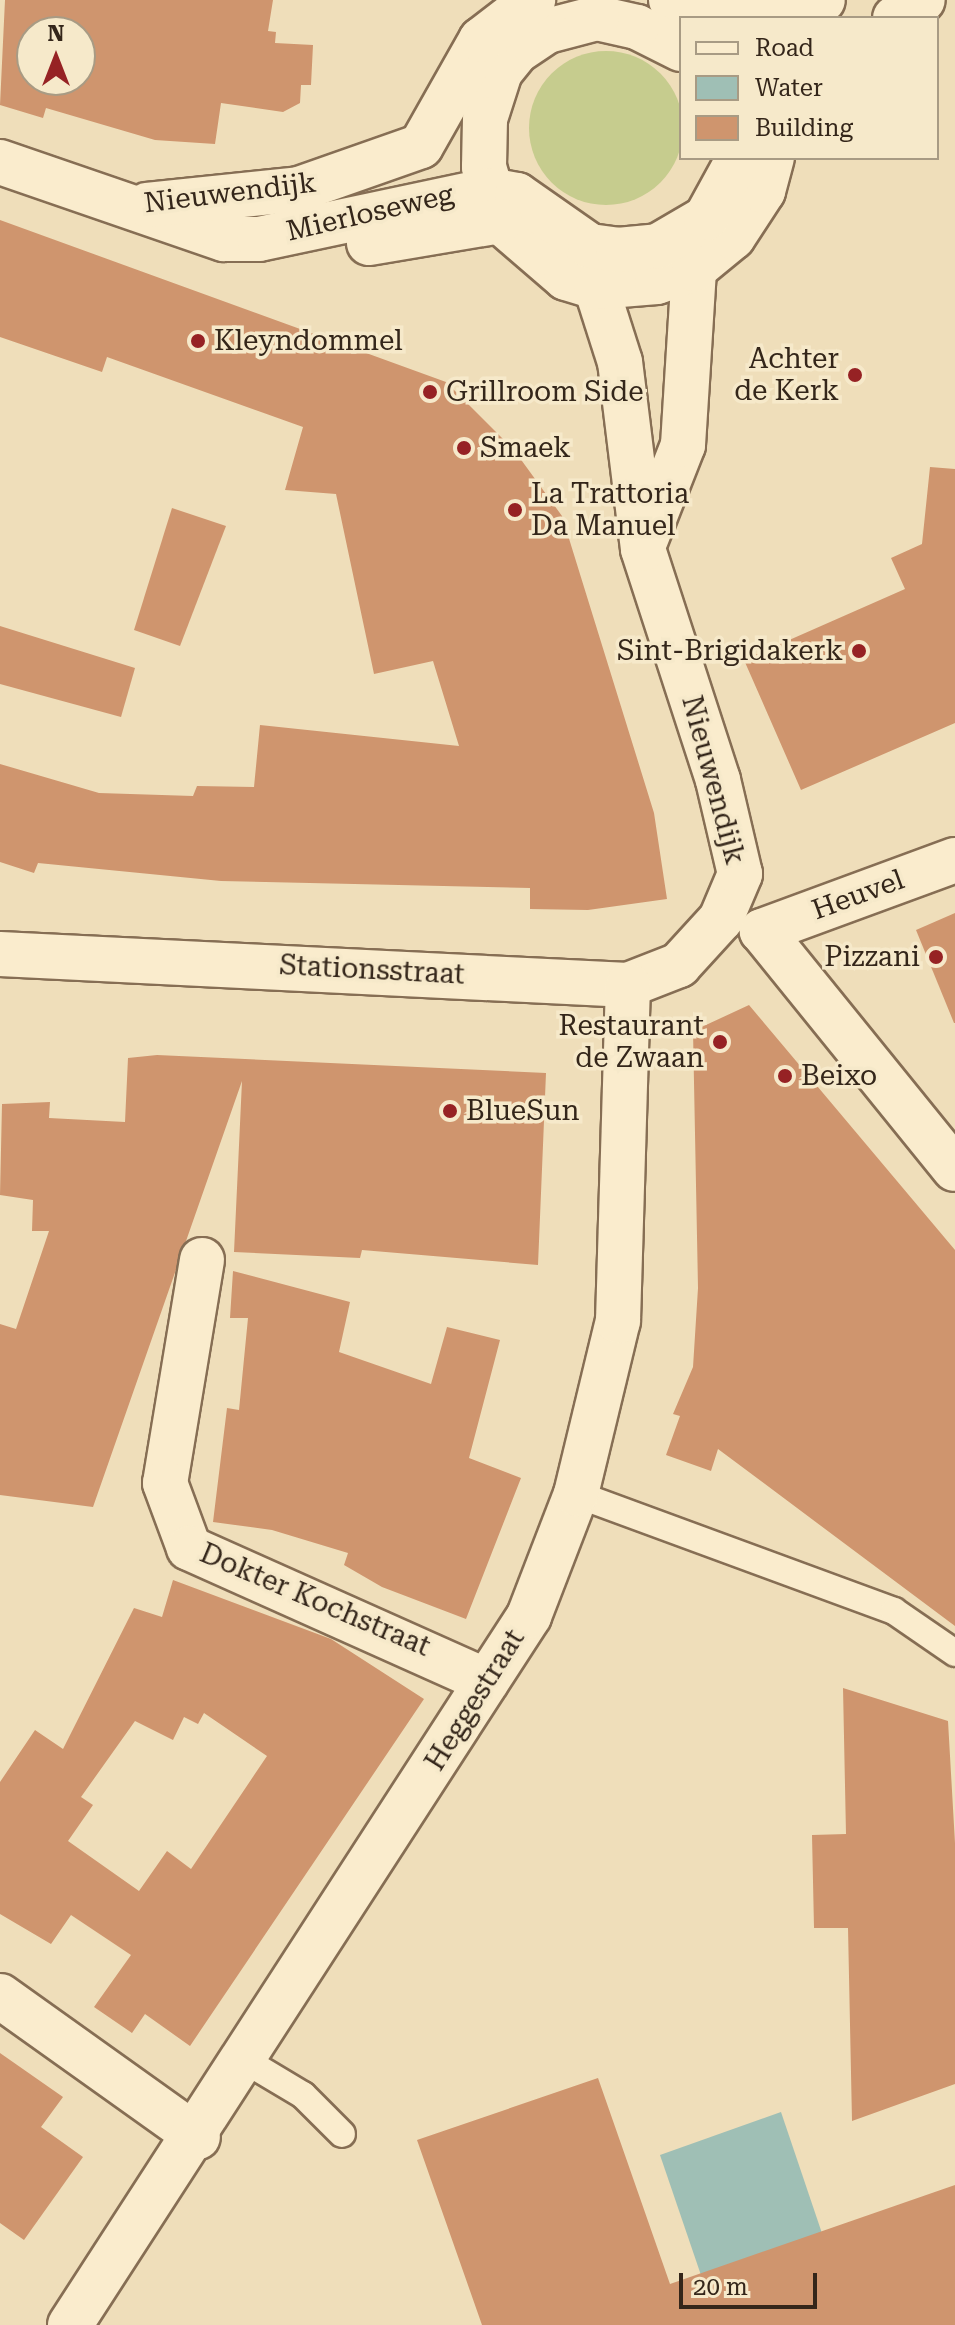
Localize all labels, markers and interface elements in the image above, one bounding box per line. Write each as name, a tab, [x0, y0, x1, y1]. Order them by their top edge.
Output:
north arrow	[16, 16, 96, 96]
legend	[679, 16, 939, 160]
text: N	[48, 21, 64, 46]
text: Road	[755, 34, 814, 62]
text: Water	[755, 74, 823, 102]
text: Building	[755, 114, 853, 142]
street label: Nieuwendijk	[142, 166, 318, 220]
street label: Mierloseweg	[283, 177, 457, 249]
place label: Kleyndommel	[214, 324, 403, 358]
marker: Kleyndommel	[189, 332, 207, 350]
place label: Achter de Kerk	[734, 342, 839, 408]
marker: Achter de Kerk	[846, 366, 864, 384]
place label: Grillroom Side	[446, 375, 644, 409]
marker: Grillroom Side	[421, 383, 439, 401]
place label: Smaek	[480, 431, 571, 465]
marker: Smaek	[455, 439, 473, 457]
place label: La Trattoria Da Manuel	[531, 477, 689, 543]
marker: La Trattoria Da Manuel	[506, 501, 524, 519]
place label: Sint-Brigidakerk	[617, 634, 843, 668]
marker: Sint-Brigidakerk	[850, 642, 868, 660]
street label: Nieuwendijk	[674, 692, 752, 868]
street label: Heuvel	[807, 863, 909, 927]
place label: Pizzani	[824, 940, 920, 974]
street label: Stationsstraat	[278, 948, 466, 992]
marker: Pizzani	[927, 948, 945, 966]
place label: Restaurant de Zwaan	[559, 1009, 704, 1075]
marker: Restaurant de Zwaan	[711, 1033, 729, 1051]
place label: Beixo	[801, 1059, 877, 1093]
marker: Beixo	[776, 1067, 794, 1085]
place label: BlueSun	[466, 1094, 579, 1128]
marker: BlueSun	[441, 1102, 459, 1120]
street label: Dokter Kochstraat	[195, 1536, 435, 1664]
street label: Heggestraat	[418, 1623, 532, 1777]
scale bar	[683, 2257, 821, 2307]
text: 20 m	[693, 2273, 748, 2301]

